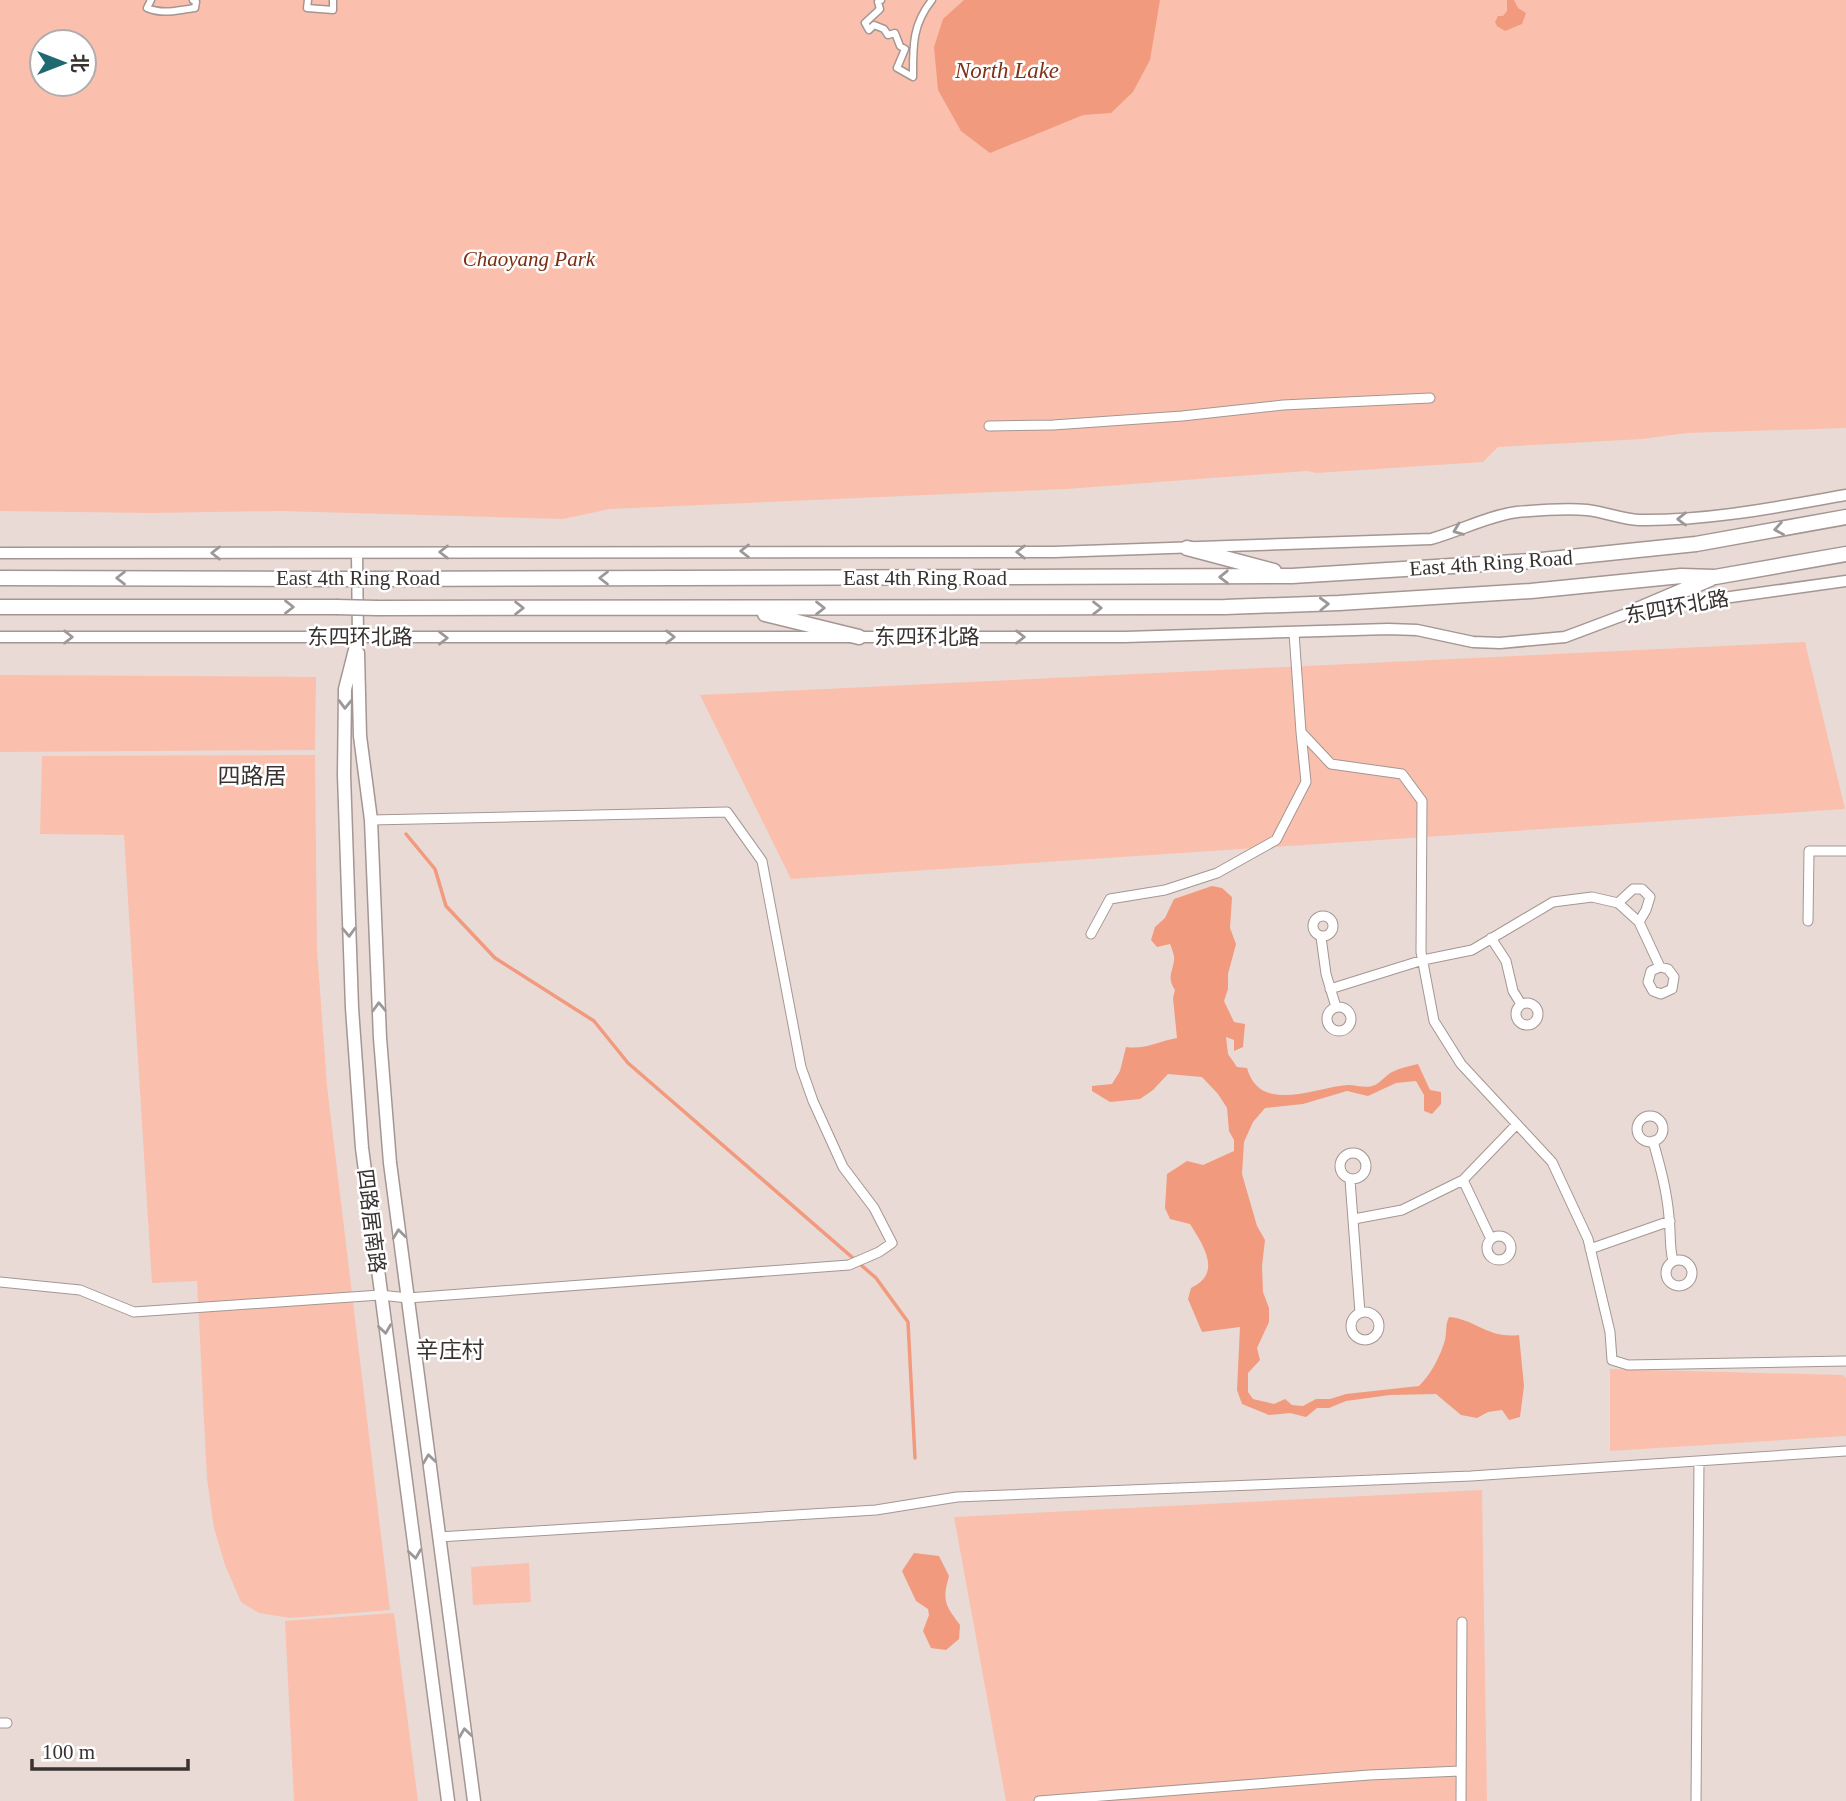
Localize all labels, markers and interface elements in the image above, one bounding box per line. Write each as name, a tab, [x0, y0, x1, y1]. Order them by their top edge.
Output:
north arrow	[28, 28, 98, 98]
text: 北	[69, 53, 90, 73]
water label: North Lake	[954, 58, 1059, 83]
park label: Chaoyang Park	[463, 247, 596, 271]
one-way arrow	[1676, 511, 1686, 527]
one-way arrow	[1773, 521, 1785, 536]
one-way arrow	[1453, 522, 1465, 536]
one-way arrow	[739, 543, 749, 559]
one-way arrow	[438, 544, 448, 560]
one-way arrow	[1015, 544, 1026, 560]
one-way arrow	[211, 545, 221, 561]
street label: East 4th Ring Road	[1408, 545, 1574, 581]
street label: East 4th Ring Road	[276, 566, 440, 590]
street label: East 4th Ring Road	[843, 566, 1007, 590]
one-way arrow	[1218, 569, 1229, 585]
one-way arrow	[116, 570, 126, 586]
one-way arrow	[599, 570, 609, 586]
street label: 东四环北路	[1623, 586, 1731, 628]
one-way arrow	[1319, 596, 1330, 611]
one-way arrow	[284, 599, 294, 615]
one-way arrow	[514, 600, 525, 616]
one-way arrow	[815, 600, 826, 616]
one-way arrow	[1092, 600, 1102, 616]
street label: 东四环北路	[308, 625, 413, 649]
street label: 东四环北路	[875, 625, 980, 649]
one-way arrow	[63, 629, 74, 645]
one-way arrow	[665, 629, 676, 645]
one-way arrow	[1015, 629, 1026, 645]
one-way arrow	[437, 630, 448, 645]
one-way arrow	[337, 699, 352, 710]
district label: 四路居	[218, 764, 287, 789]
one-way arrow	[342, 927, 357, 938]
one-way arrow	[371, 1001, 386, 1012]
street label: 四路居南路	[353, 1167, 389, 1275]
one-way arrow	[392, 1228, 407, 1240]
one-way arrow	[377, 1323, 392, 1335]
district label: 辛庄村	[416, 1338, 485, 1363]
one-way arrow	[421, 1453, 436, 1465]
one-way arrow	[407, 1549, 422, 1560]
one-way arrow	[458, 1727, 473, 1739]
scale bar	[32, 1728, 187, 1772]
text: 100 m	[42, 1740, 95, 1764]

